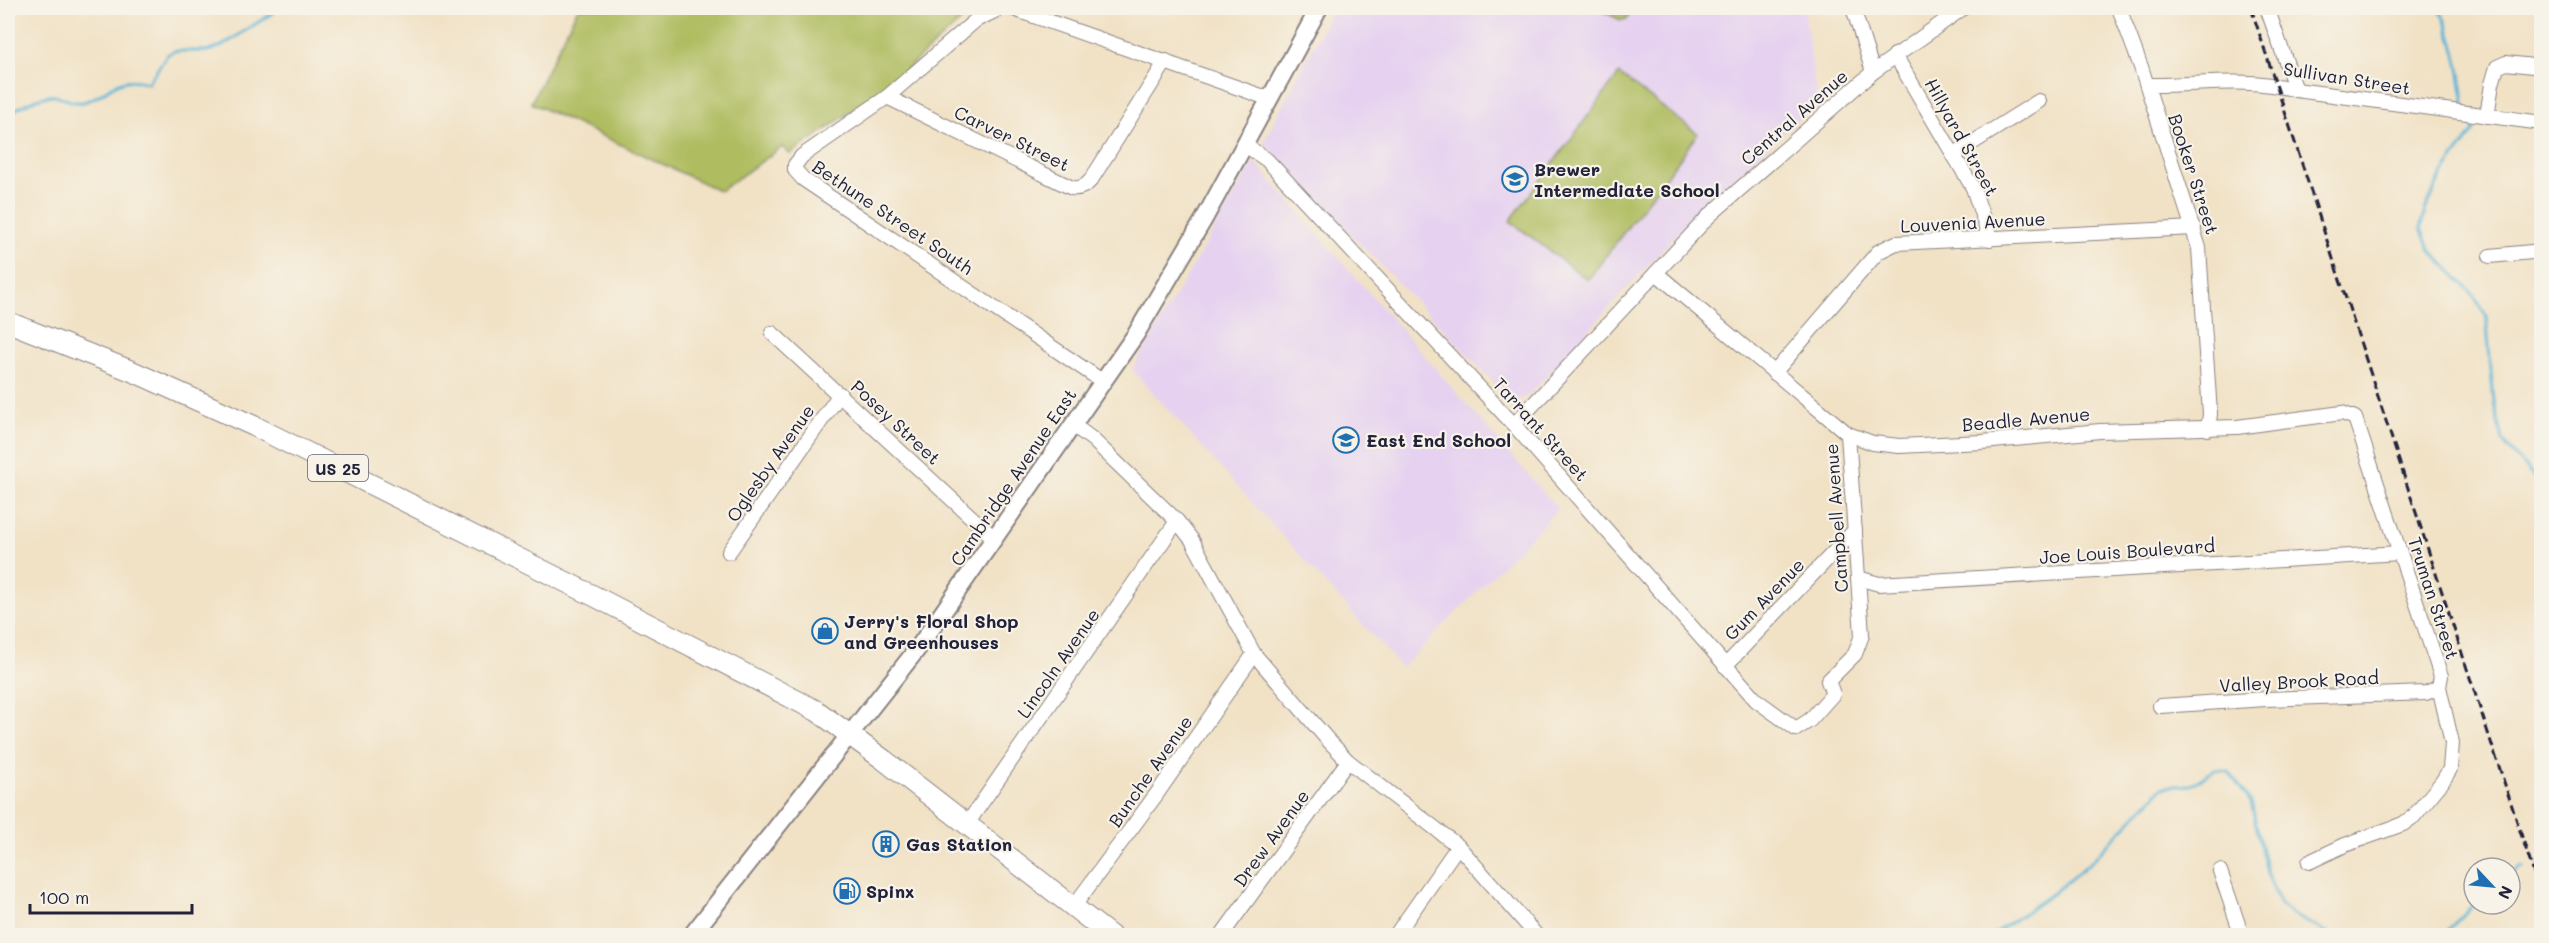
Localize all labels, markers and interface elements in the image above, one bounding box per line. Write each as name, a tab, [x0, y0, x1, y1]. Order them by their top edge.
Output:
street label: Sullivan Street	[2282, 56, 2412, 100]
street label: Central Avenue	[1735, 64, 1853, 170]
street label: Hillyard Street	[1920, 74, 2004, 200]
street label: Carver Street	[950, 100, 1074, 176]
street label: Booker Street	[2163, 111, 2225, 237]
street label: Bethune Street South	[808, 154, 978, 280]
place label: Brewer Intermediate School	[1534, 157, 1720, 202]
school or university icon: Brewer Intermediate School	[1500, 164, 1530, 194]
street label: Louvenia Avenue	[1900, 206, 2046, 238]
street label: Tarrant Street	[1488, 372, 1594, 486]
street label: Posey Street	[846, 374, 946, 470]
street label: Cambridge Avenue East	[944, 383, 1082, 571]
street label: Oglesby Avenue	[721, 400, 819, 526]
street label: Beadle Avenue	[1961, 401, 2091, 437]
school or university icon: East End School	[1331, 425, 1361, 455]
place label: East End School	[1366, 428, 1511, 452]
street label: Campbell Avenue	[1819, 443, 1853, 593]
road number: US 25	[308, 455, 368, 481]
street label: Joe Louis Boulevard	[2038, 533, 2216, 569]
street label: Truman Street	[2403, 534, 2465, 662]
street label: Gum Avenue	[1719, 553, 1809, 645]
street label: Lincoln Avenue	[1011, 603, 1105, 723]
place label: Jerry's Floral Shop and Greenhouses	[844, 609, 1019, 654]
shop icon: Jerry's Floral Shop and Greenhouses	[810, 616, 840, 646]
street label: Valley Brook Road	[2219, 665, 2379, 697]
street label: Bunche Avenue	[1103, 710, 1197, 832]
street label: Drew Avenue	[1228, 785, 1314, 891]
building icon: Gas Station	[871, 829, 901, 859]
place label: Gas Station	[906, 832, 1012, 856]
north arrow	[2462, 856, 2522, 916]
fuel station icon: Spinx	[832, 876, 862, 906]
scale bar	[30, 877, 192, 915]
place label: Spinx	[866, 879, 915, 903]
text: N	[2494, 883, 2518, 903]
text: 100 m	[39, 885, 89, 909]

